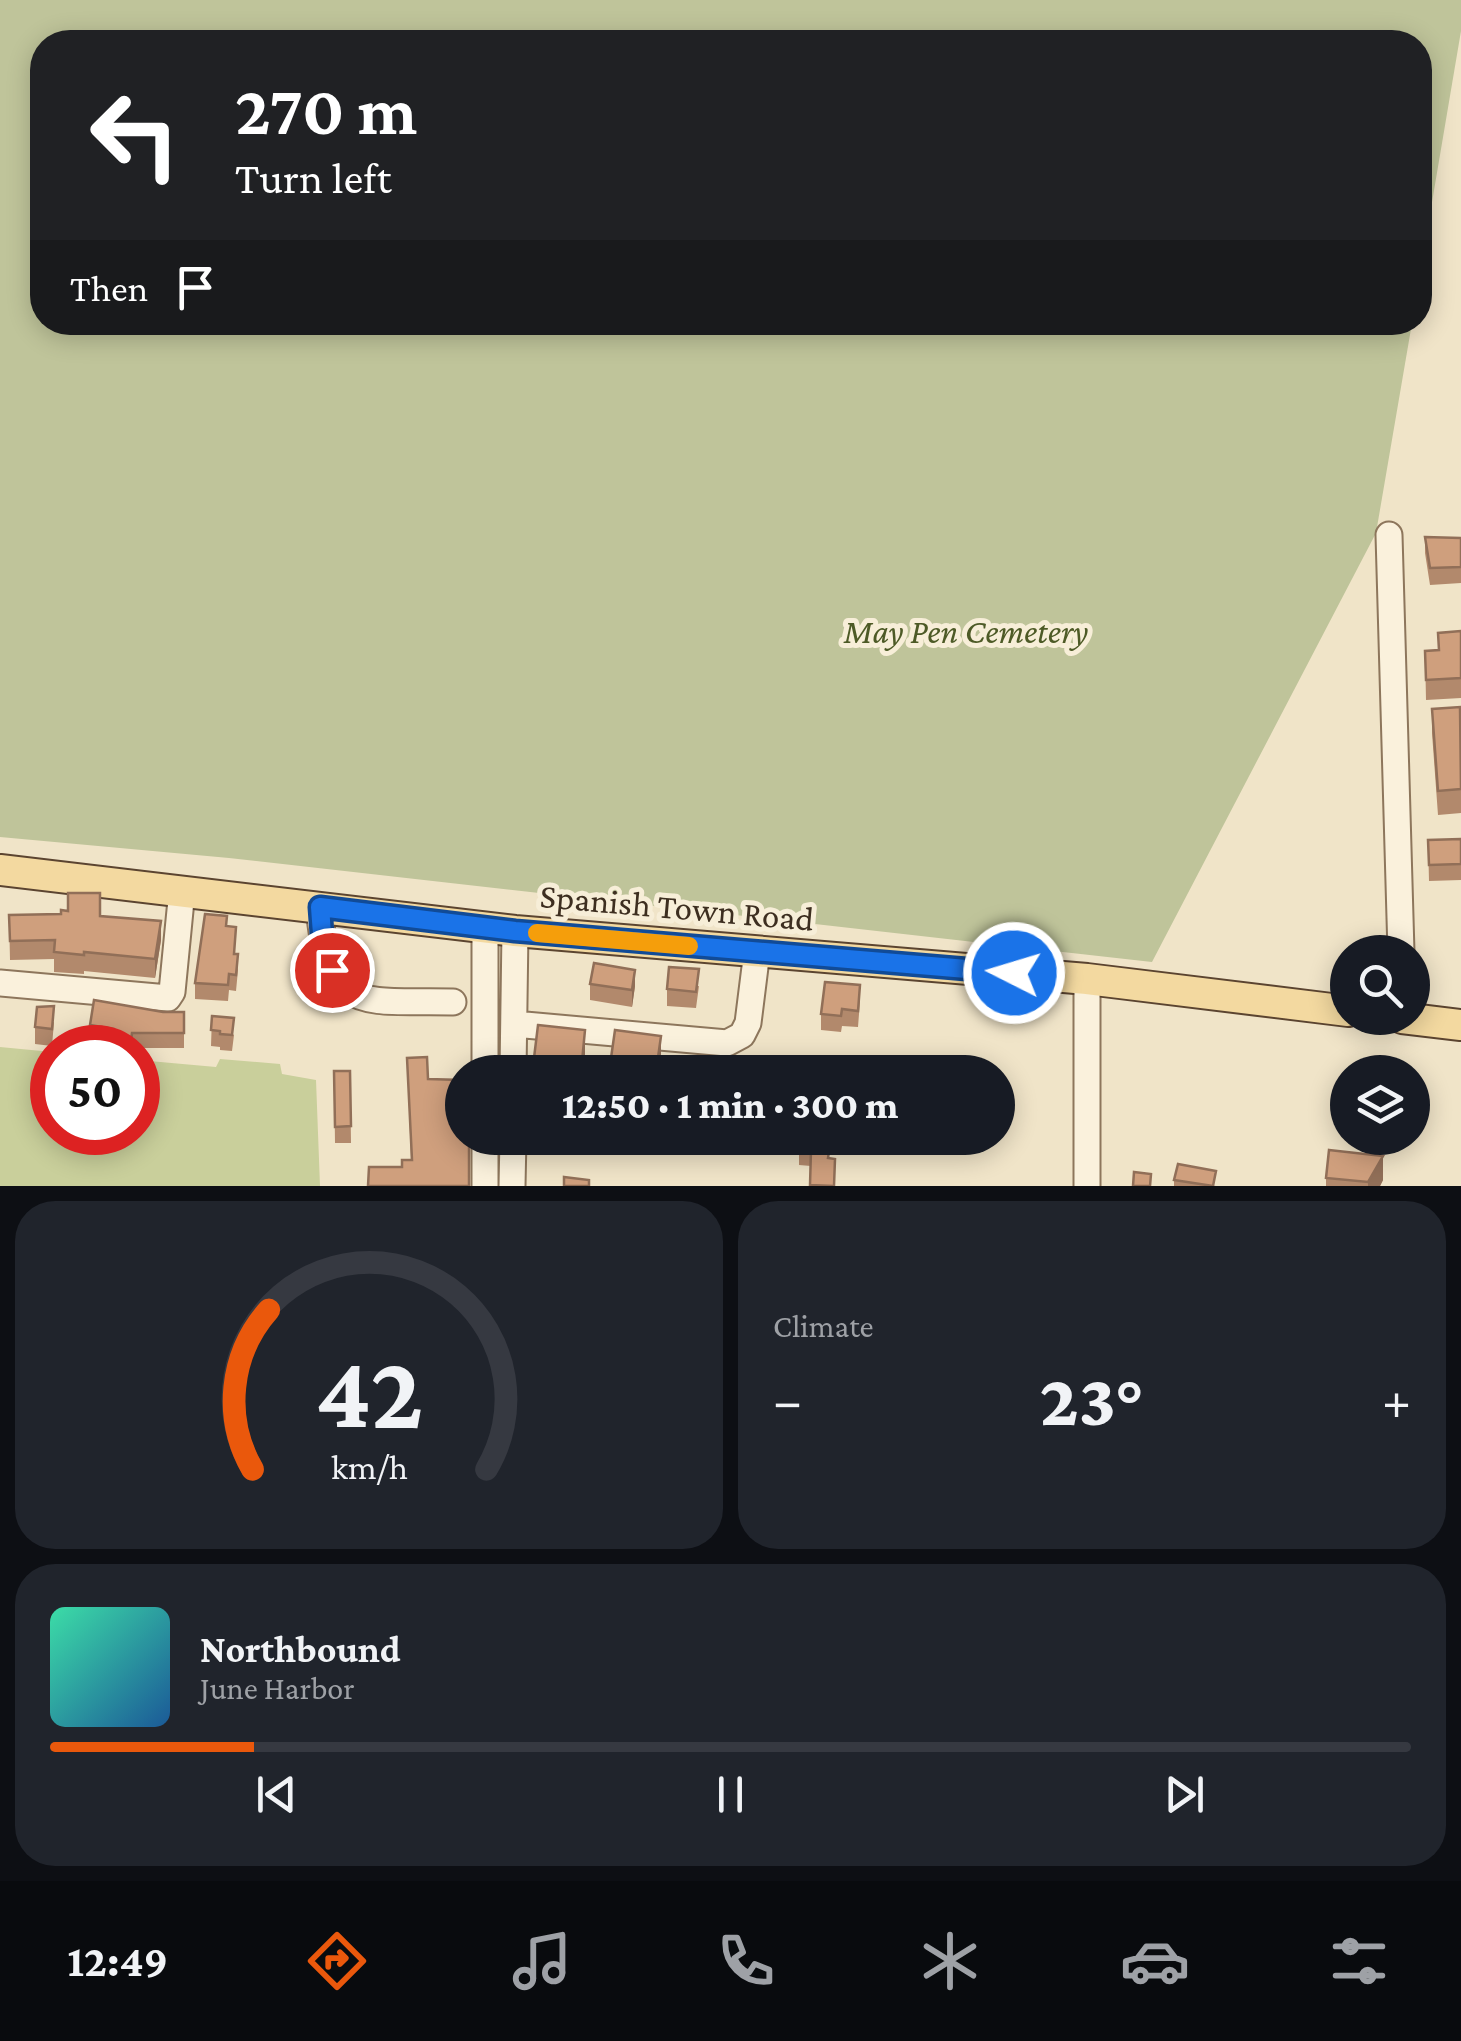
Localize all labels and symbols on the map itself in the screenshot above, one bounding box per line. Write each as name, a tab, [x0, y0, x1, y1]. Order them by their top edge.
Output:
park label: May Pen Cemetery	[843, 612, 1088, 651]
street label: Spanish Town Road	[538, 876, 816, 939]
position arrow	[962, 921, 1066, 1025]
pin	[290, 928, 375, 1013]
speed limit sign: 50	[30, 1025, 160, 1155]

